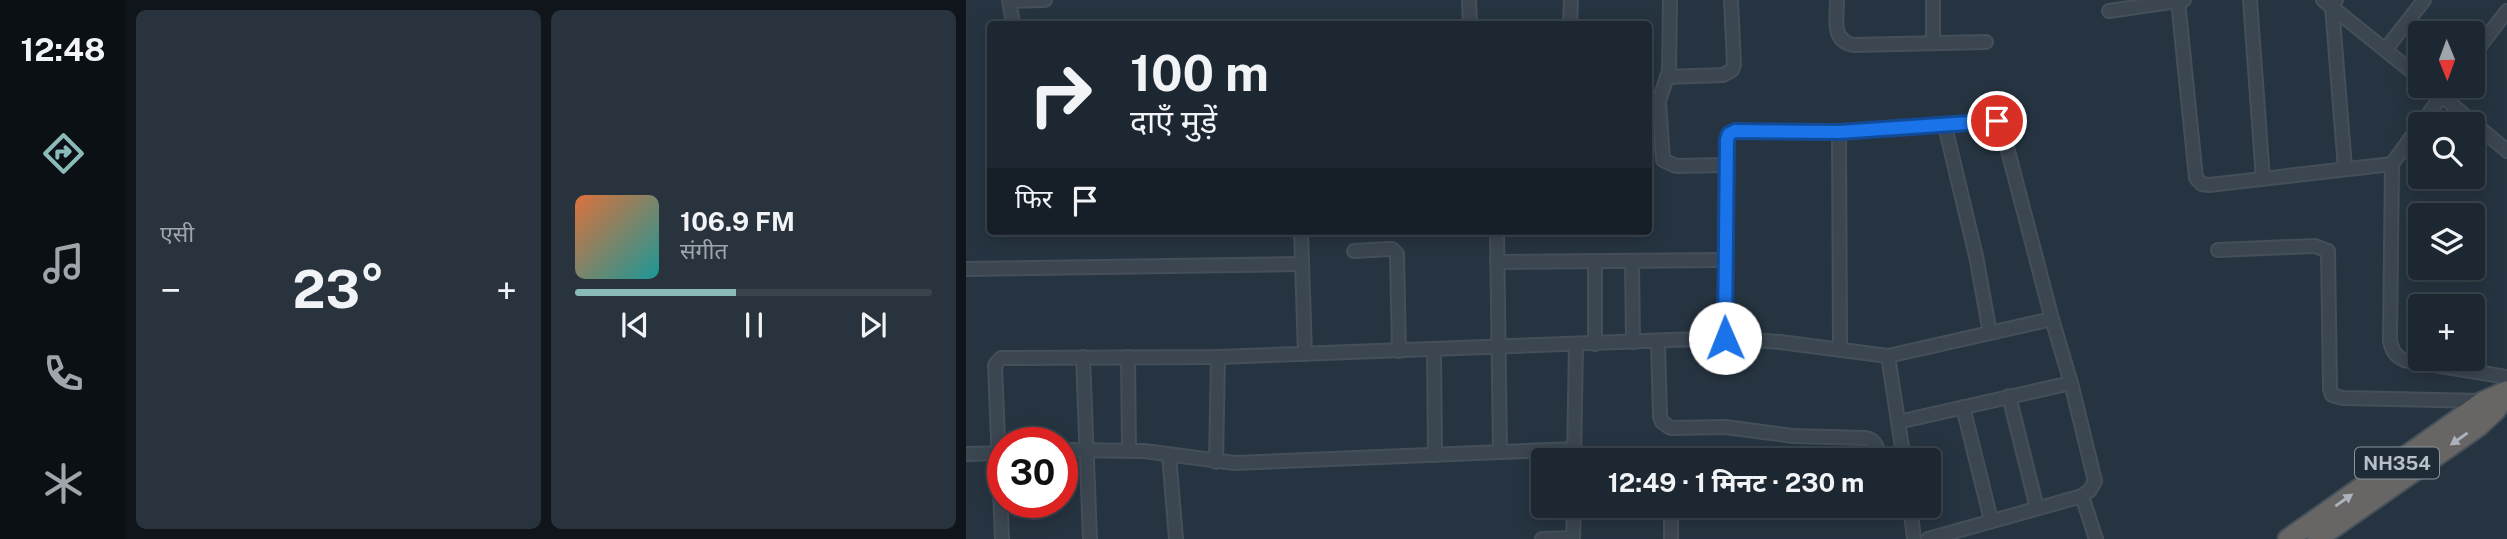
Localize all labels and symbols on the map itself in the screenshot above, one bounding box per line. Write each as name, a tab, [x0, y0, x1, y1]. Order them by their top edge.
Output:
north arrow	[2408, 21, 2485, 98]
pin	[1967, 91, 2027, 151]
position arrow	[1688, 301, 1762, 375]
speed limit sign: 30	[987, 427, 1078, 518]
one-way arrow	[2450, 432, 2468, 446]
road number: NH354	[2355, 447, 2439, 478]
one-way arrow	[2335, 493, 2353, 507]

